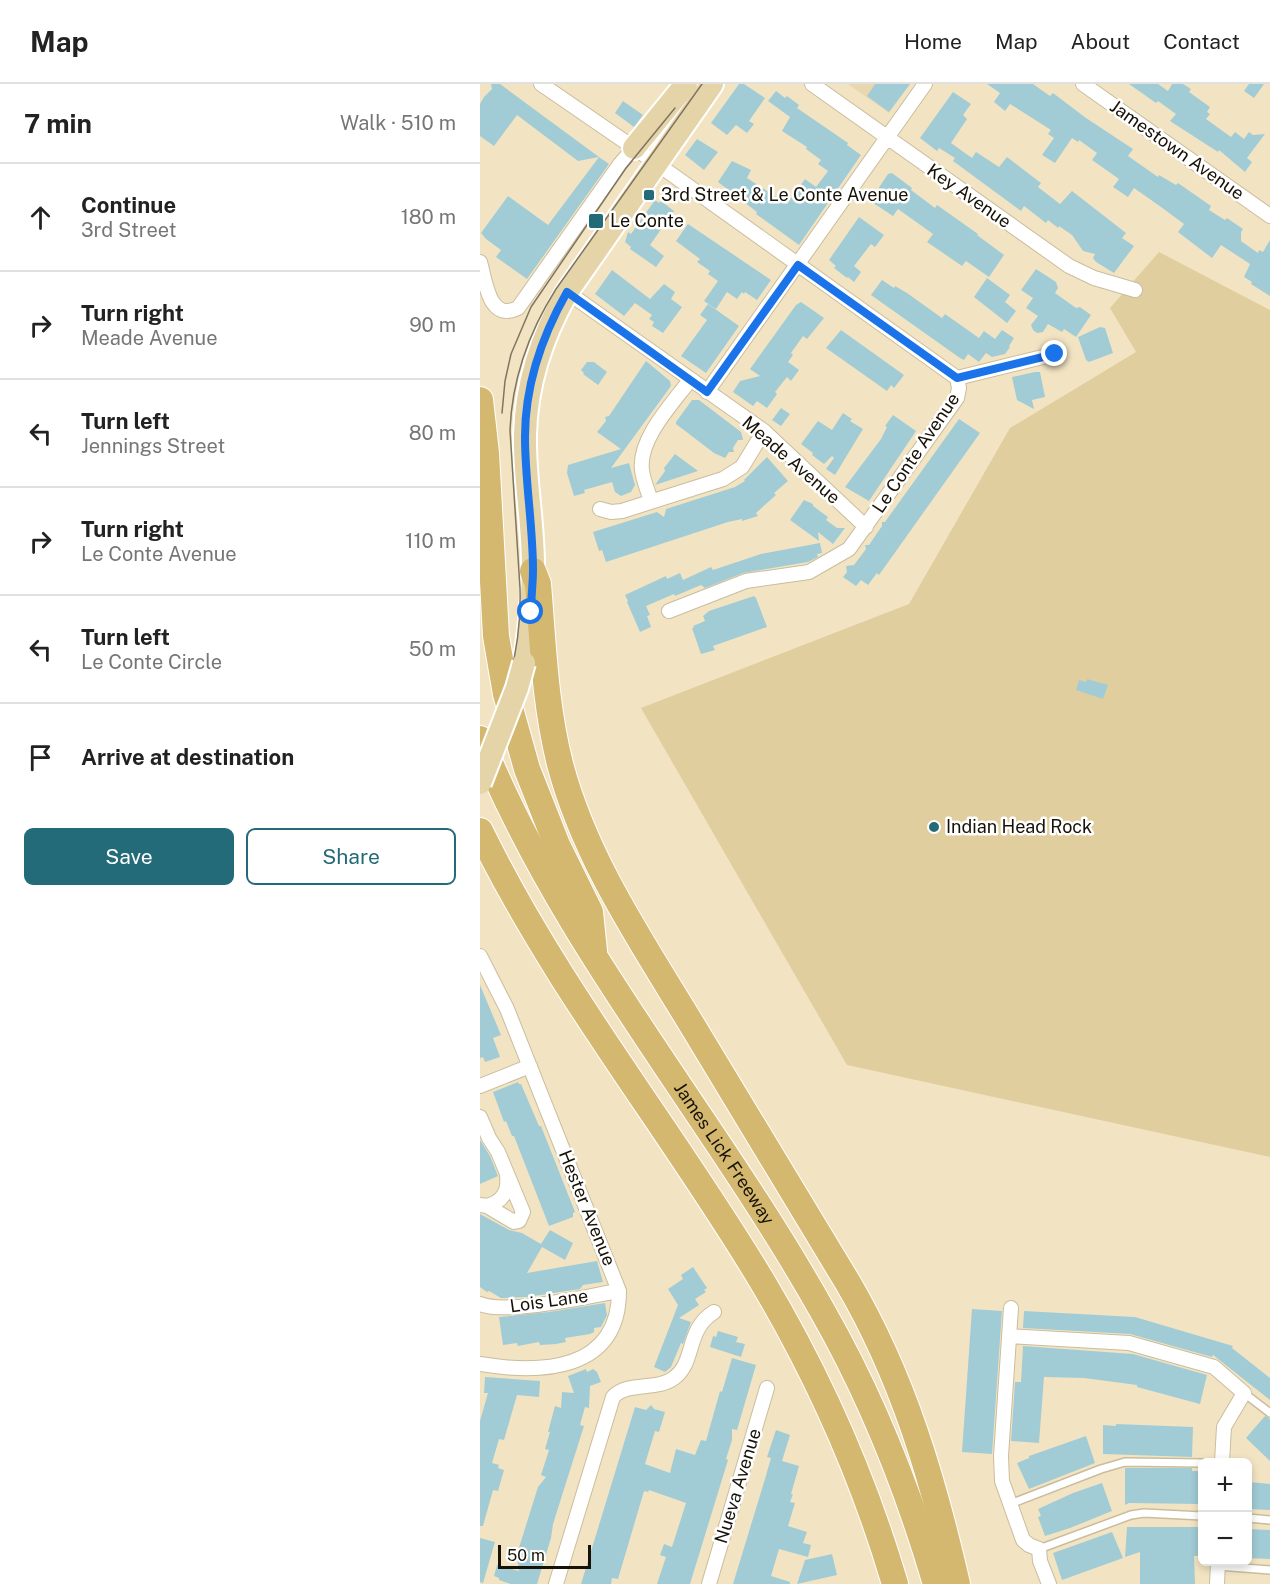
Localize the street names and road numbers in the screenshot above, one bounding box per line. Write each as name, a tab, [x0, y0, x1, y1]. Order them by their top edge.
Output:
street label: Jamestown Avenue	[1106, 95, 1248, 204]
street label: Key Avenue	[923, 159, 1015, 232]
street label: Le Conte Avenue	[868, 389, 963, 517]
street label: Meade Avenue	[738, 411, 845, 508]
street label: James Lick Freeway	[670, 1078, 779, 1229]
street label: Hester Avenue	[555, 1147, 620, 1269]
street label: Lois Lane	[508, 1285, 589, 1316]
street label: Nueva Avenue	[710, 1426, 765, 1546]

